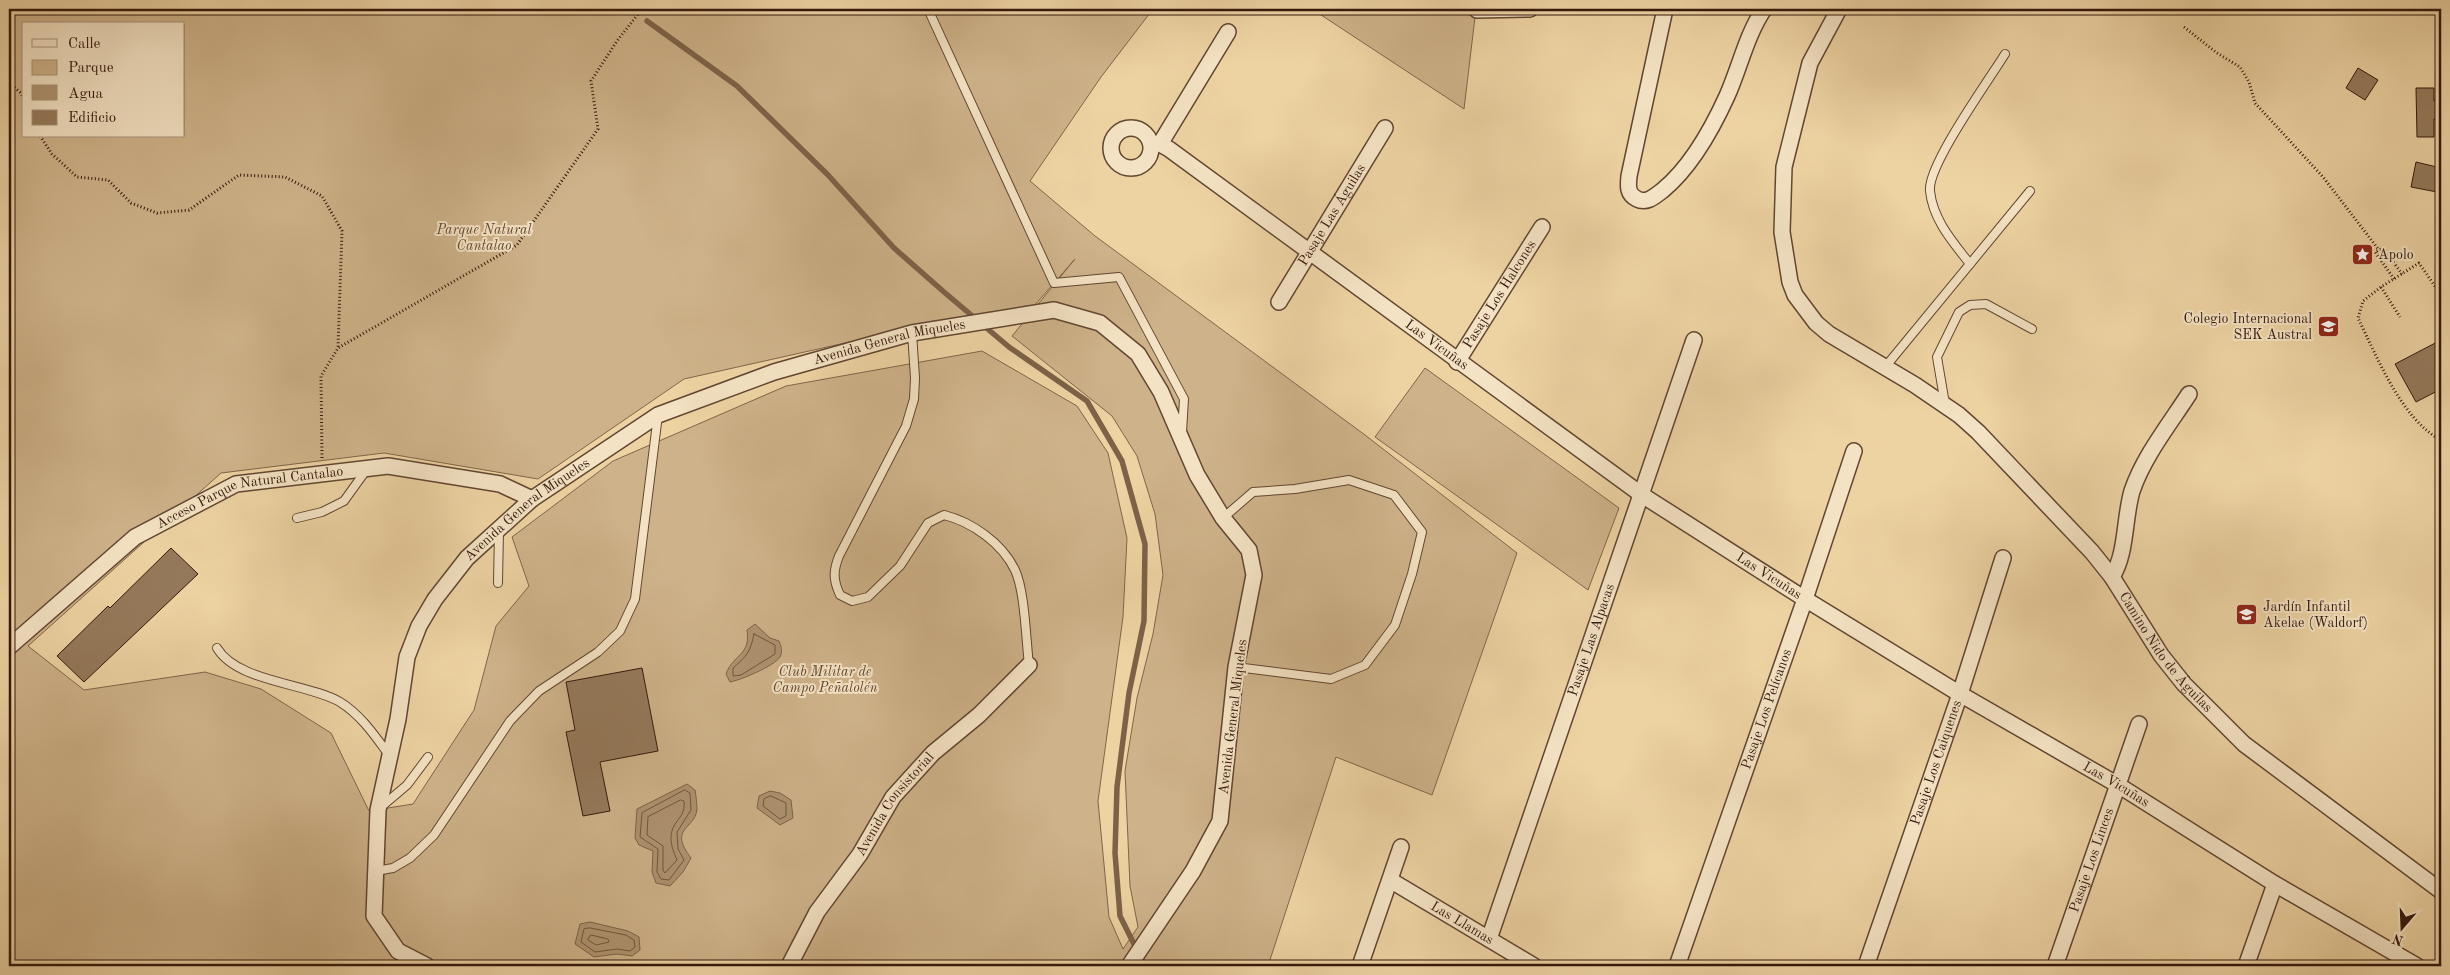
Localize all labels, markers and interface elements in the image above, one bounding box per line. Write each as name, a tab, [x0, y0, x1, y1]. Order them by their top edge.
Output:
legend	[22, 22, 185, 138]
text: Calle	[68, 37, 101, 52]
text: Parque	[68, 61, 114, 76]
text: Agua	[68, 87, 104, 102]
text: Edificio	[68, 111, 116, 126]
street label: Pasaje Las Águilas	[1296, 162, 1368, 268]
park label: Parque Natural Cantalao	[435, 223, 532, 253]
street label: Pasaje Los Halcones	[1460, 238, 1539, 351]
place icon: Apolo	[2350, 243, 2374, 267]
place label: Apolo	[2378, 248, 2414, 262]
place label: Colegio Internacional SEK Austral	[2184, 312, 2312, 342]
school or university icon: Colegio Internacional SEK Austral	[2316, 315, 2340, 339]
street label: Avenida General Miqueles	[812, 317, 967, 367]
street label: Las Vicuñas	[1402, 317, 1471, 372]
street label: Avenida General Miqueles	[462, 456, 592, 564]
street label: Acceso Parque Natural Cantalao	[154, 464, 344, 531]
street label: Las Vicuñas	[1734, 550, 1804, 602]
street label: Pasaje Las Alpacas	[1566, 582, 1617, 698]
street label: Camino Nido de Águilas	[2116, 590, 2215, 715]
place label: Jardín Infantil Akelae (Waldorf)	[2263, 600, 2368, 630]
school or university icon: Jardín Infantil Akelae (Waldorf)	[2235, 603, 2259, 627]
street label: Avenida General Miqueles	[1217, 639, 1249, 795]
street label: Pasaje Los Pelícanos	[1739, 647, 1794, 771]
park label: Club Militar de Campo Peñalolén	[773, 665, 877, 696]
street label: Pasaje Los Caiquenes	[1908, 699, 1964, 827]
street label: Avenida Consistorial	[853, 750, 937, 859]
street label: Las Vicuñas	[2081, 759, 2152, 810]
street label: Pasaje Los Linces	[2067, 806, 2116, 914]
street label: Las Llamas	[1428, 899, 1496, 947]
north arrow	[2378, 902, 2428, 952]
text: N	[2390, 931, 2405, 948]

